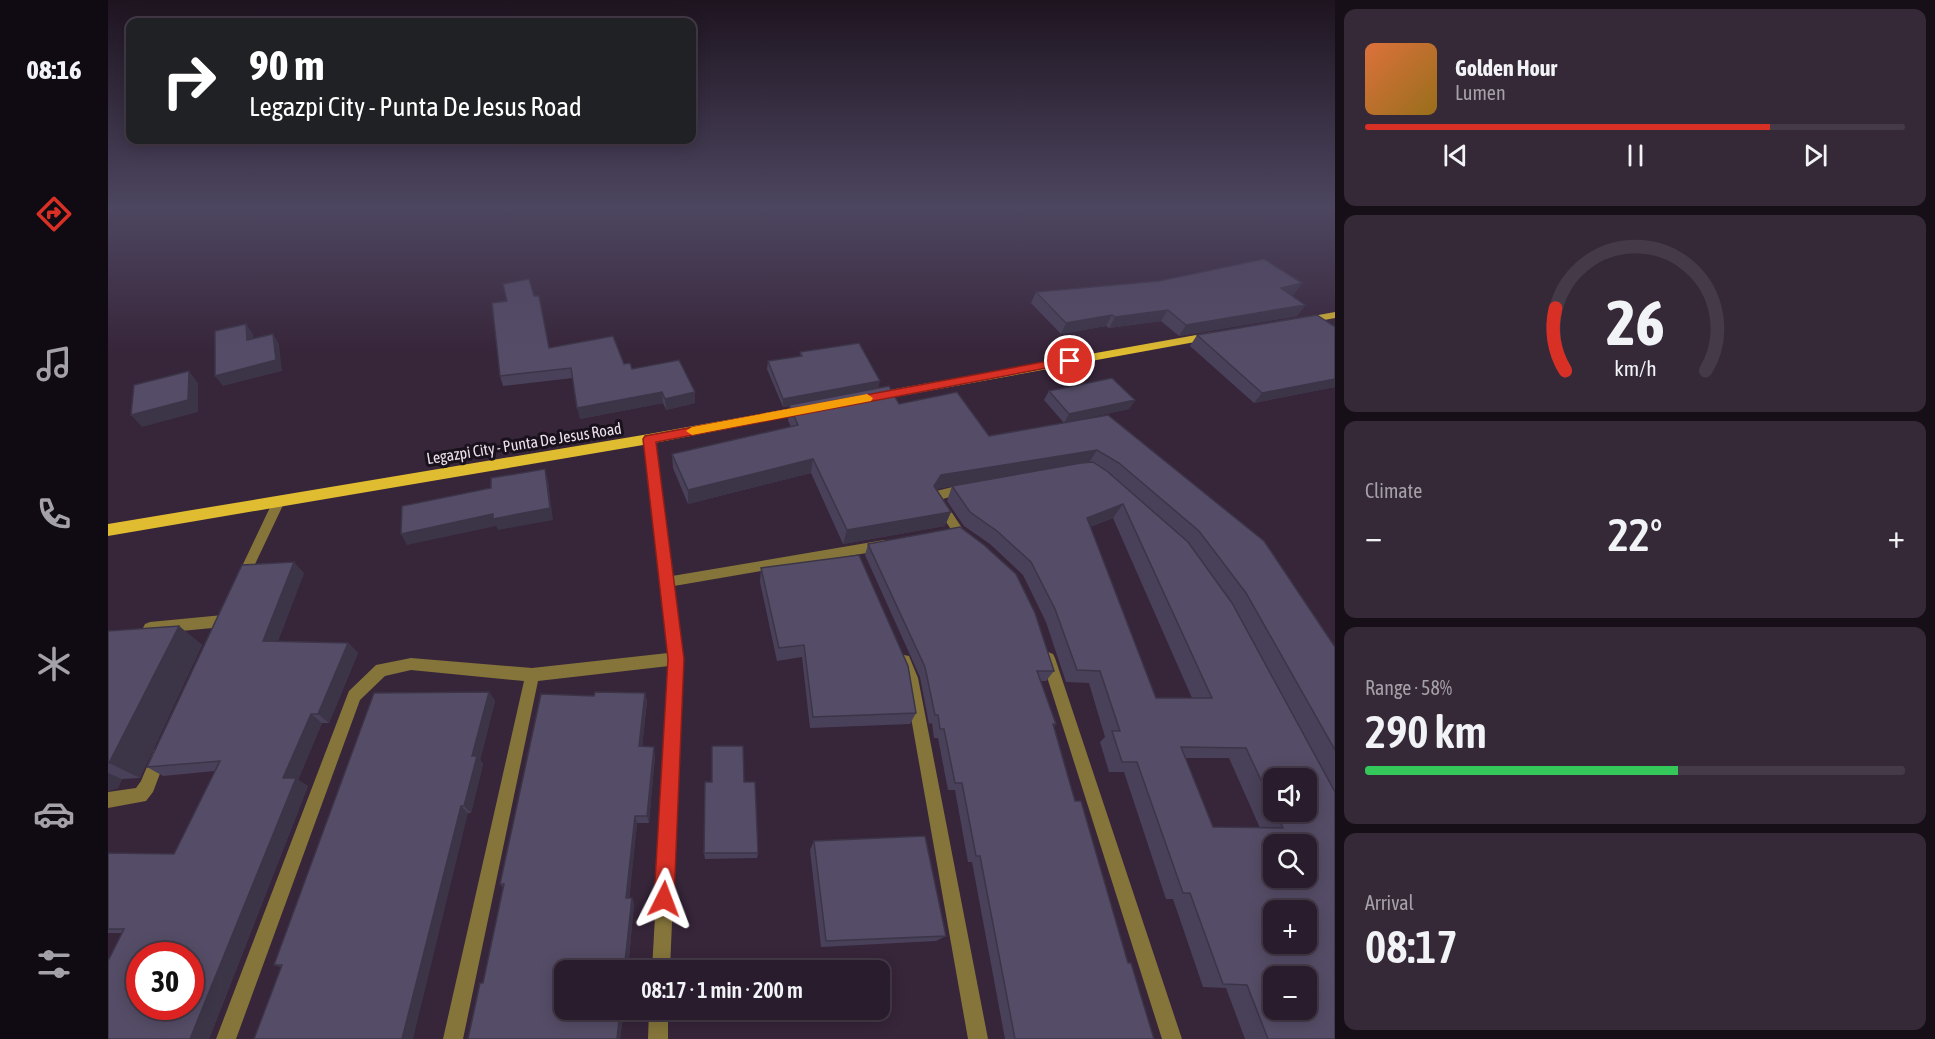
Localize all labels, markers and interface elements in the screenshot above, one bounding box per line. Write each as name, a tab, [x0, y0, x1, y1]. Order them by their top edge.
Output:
text: 90 m	[249, 41, 324, 89]
icon: right	[150, 42, 228, 120]
text: 08:16	[26, 54, 82, 85]
text: Golden Hour	[1455, 55, 1557, 81]
text: Lumen	[1455, 81, 1506, 104]
text: Legazpi City - Punta De Jesus Road	[249, 91, 582, 122]
icon: previous	[1439, 139, 1472, 172]
icon: pause	[1619, 139, 1652, 172]
icon: next	[1799, 139, 1832, 172]
icon: directions	[33, 193, 75, 235]
text: 26	[1606, 287, 1664, 358]
pin	[1044, 335, 1095, 386]
icon: music	[33, 343, 75, 385]
icon: arrive	[1053, 344, 1086, 377]
text: km/h	[1614, 356, 1656, 381]
street label: Legazpi City - Punta De Jesus Road	[425, 419, 623, 468]
text: Climate	[1365, 479, 1422, 502]
icon: phone	[33, 493, 75, 535]
text: 22°	[1608, 509, 1662, 561]
text: −	[1365, 517, 1382, 555]
text: +	[1888, 517, 1905, 555]
icon: climate	[33, 643, 75, 685]
text: Range · 58%	[1365, 676, 1452, 699]
text: 290 km	[1365, 706, 1487, 758]
map controls	[1263, 768, 1317, 1020]
button: sound	[1263, 768, 1317, 822]
icon: car	[33, 793, 75, 835]
button: search	[1263, 834, 1317, 888]
position arrow	[632, 867, 696, 931]
text: Arrival	[1365, 891, 1414, 914]
button: +	[1263, 900, 1317, 954]
text: 08:17	[1365, 921, 1458, 973]
speed limit sign: 30	[126, 942, 204, 1020]
icon: filters	[33, 943, 75, 985]
button: −	[1263, 966, 1317, 1020]
text: 08:17 · 1 min · 200 m	[641, 977, 803, 1003]

